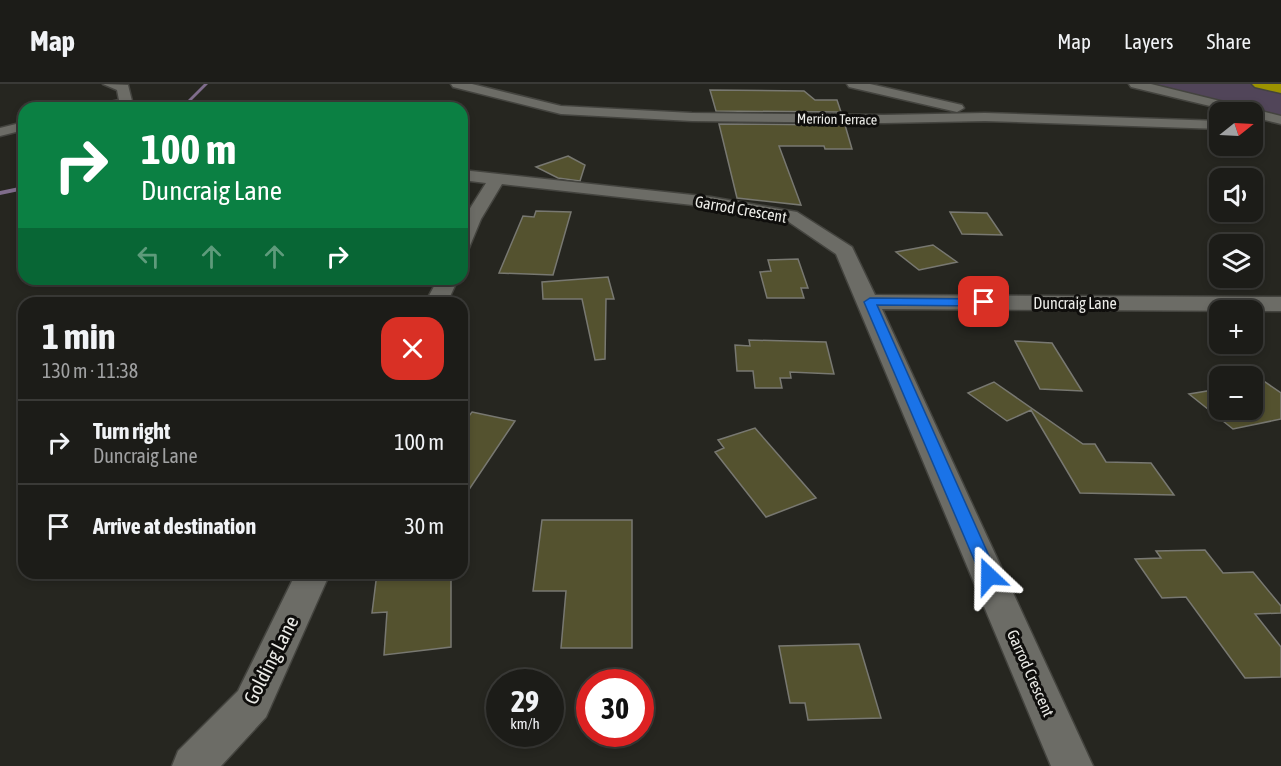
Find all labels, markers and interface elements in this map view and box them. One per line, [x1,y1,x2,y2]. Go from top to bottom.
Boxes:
text: Map [30,25,75,57]
text: Map [1057,29,1091,53]
text: Layers [1124,29,1174,53]
text: Share [1207,29,1251,53]
north arrow [1209,102,1263,156]
map controls [1209,102,1263,420]
street label: Merrion Terrace [797,110,877,128]
text: 100 m [141,125,236,173]
icon: right [42,126,120,204]
button: sound [1209,168,1263,222]
text: Duncraig Lane [141,175,282,206]
street label: Garrod Crescent [694,192,789,226]
button: layers [1209,234,1263,288]
icon: left [132,240,165,273]
icon: ahead [195,240,228,273]
icon: ahead [258,240,291,273]
icon: right [321,240,354,273]
pin [958,276,1009,327]
icon: arrive [967,285,1000,318]
street label: Duncraig Lane [1033,294,1117,313]
button: + [1209,300,1263,354]
text: 1 min [42,315,116,357]
button: close [381,317,444,380]
text: 130 m · 11:38 [42,359,138,382]
button: − [1209,366,1263,420]
text: Turn right [93,418,170,444]
icon: right [42,426,75,459]
text: 100 m [394,429,444,455]
text: Duncraig Lane [93,444,198,467]
icon: arrive [42,510,75,543]
text: Arrive at destination [93,513,256,539]
text: 30 m [404,513,444,539]
position arrow [957,544,1021,608]
street label: Golding Lane [239,612,303,708]
street label: Garrod Crescent [1004,627,1058,720]
speed limit sign: 30 [576,669,654,747]
text: 29 [511,684,539,718]
text: km/h [510,715,540,732]

